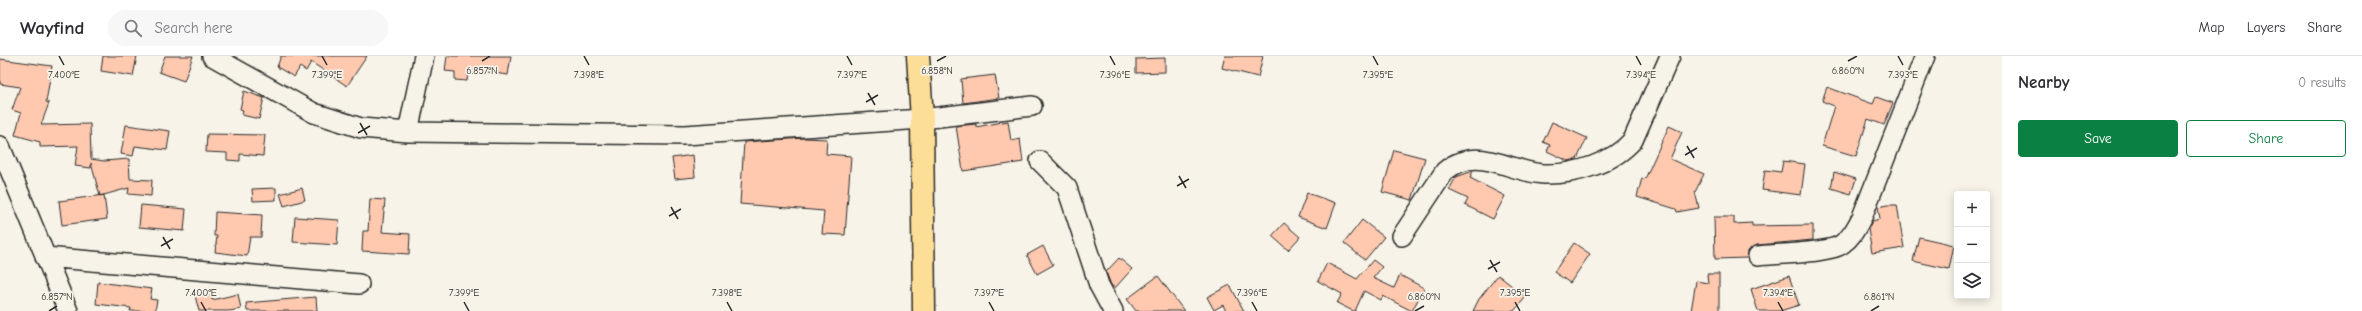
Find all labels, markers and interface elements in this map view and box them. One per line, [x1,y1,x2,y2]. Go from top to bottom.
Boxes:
search box [108,10,388,46]
text: Wayfind [20,17,84,39]
icon: search [122,17,144,39]
text: Search here [154,19,233,37]
text: Map [2198,19,2225,36]
text: Layers [2247,19,2285,36]
text: Share [2307,19,2342,36]
text: 6.857°N [466,65,498,77]
text: 6.858°N [921,65,953,77]
text: 6.860°N [1832,65,1864,77]
text: 7.400°E [48,69,80,81]
text: 7.399°E [312,69,342,81]
text: 7.398°E [574,69,604,81]
text: 7.397°E [837,69,867,81]
text: 7.396°E [1100,69,1130,81]
text: 7.395°E [1363,69,1393,81]
text: 7.394°E [1626,69,1656,81]
text: 7.393°E [1888,69,1918,81]
text: Nearby [2018,73,2069,92]
text: 0 results [2298,75,2346,90]
button: Save [2018,120,2178,157]
button: Share [2186,120,2346,157]
map controls [1954,191,1990,299]
button: + [1954,191,1990,227]
button: − [1954,227,1990,263]
button: layers [1954,263,1990,299]
text: 7.400°E [185,287,217,299]
text: 7.399°E [449,287,479,299]
text: 7.398°E [712,287,742,299]
text: 7.397°E [974,287,1004,299]
text: 7.396°E [1237,287,1267,299]
text: 7.395°E [1500,287,1530,299]
text: 7.394°E [1763,287,1793,299]
text: 6.857°N [41,291,73,303]
text: 6.860°N [1408,291,1440,303]
text: 6.861°N [1864,291,1894,303]

